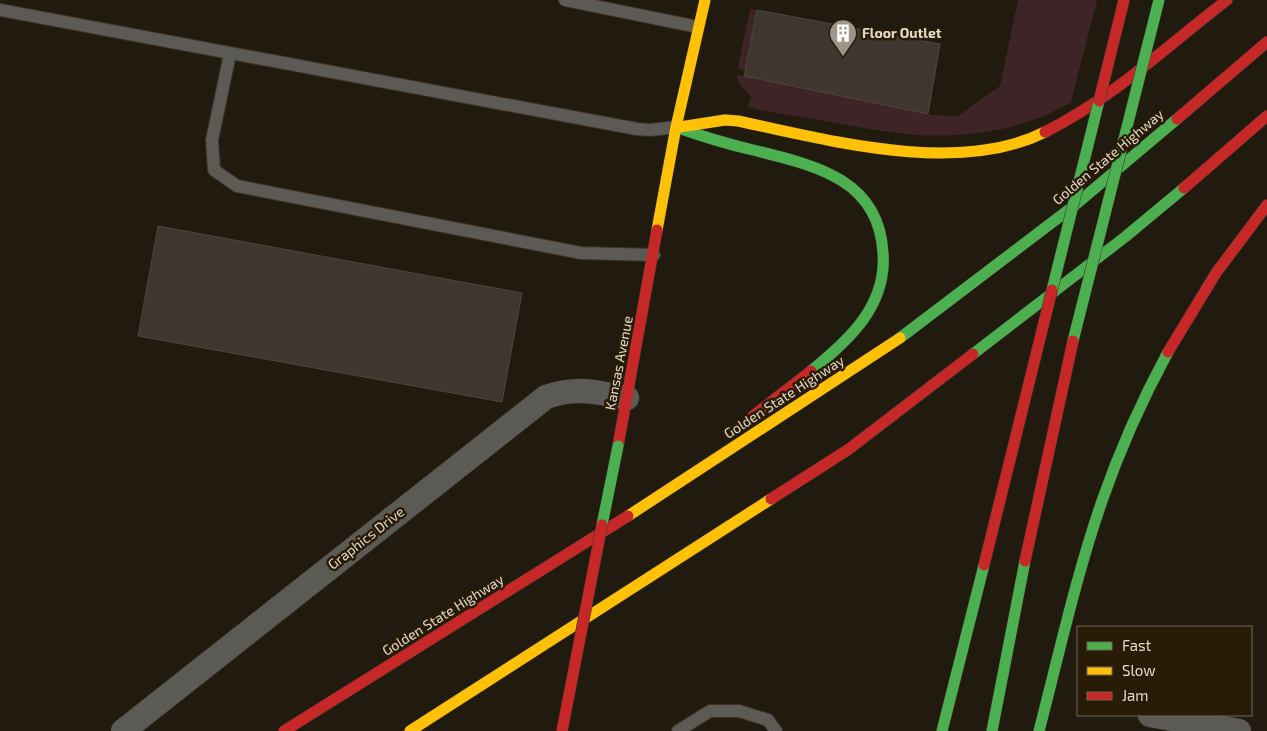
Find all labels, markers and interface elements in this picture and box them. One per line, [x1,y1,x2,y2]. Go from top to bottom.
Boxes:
building icon: Floor Outlet [828,18,858,57]
place label: Floor Outlet [862,24,942,41]
street label: Golden State Highway [1049,105,1167,208]
street label: Kansas Avenue [601,314,636,412]
street label: Golden State Highway [720,351,847,442]
street label: Graphics Drive [324,503,407,573]
street label: Golden State Highway [379,570,507,659]
legend [1077,626,1252,716]
text: Fast [1122,636,1152,654]
text: Slow [1122,661,1156,679]
text: Jam [1122,686,1148,704]

